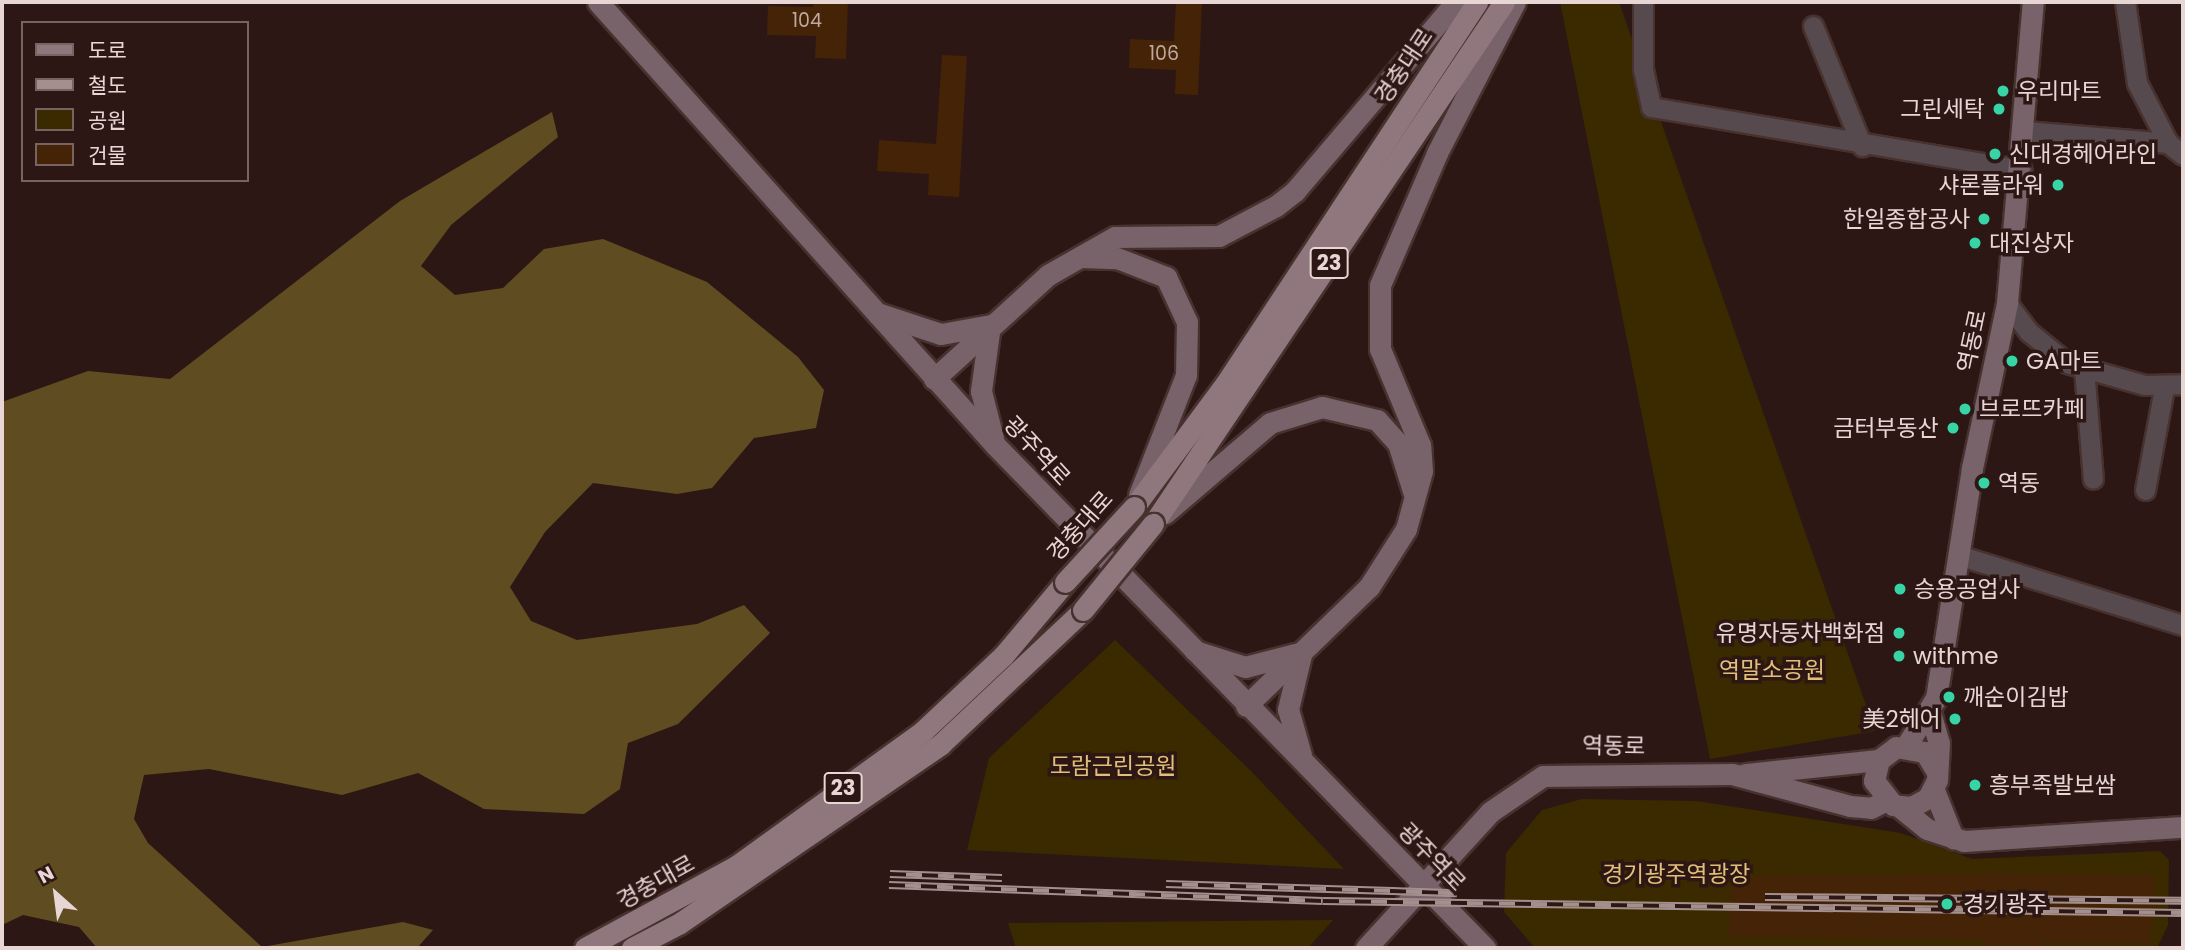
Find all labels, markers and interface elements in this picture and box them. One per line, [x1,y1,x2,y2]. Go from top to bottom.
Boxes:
house number: 104 [792,10,822,32]
legend [21,21,248,182]
street label: 경충대로 [1369,23,1439,109]
text: 도로 [88,36,127,65]
house number: 106 [1149,43,1179,65]
text: 철도 [88,71,127,100]
place label: 우리마트 [2017,77,2102,105]
marker: 우리마트 [1995,83,2011,99]
place label: 그린세탁 [1900,95,1985,123]
marker: 그린세탁 [1991,101,2007,117]
text: 공원 [88,106,127,135]
place label: 신대경헤어라인 [2009,140,2157,168]
text: 건물 [88,141,127,170]
marker: 신대경헤어라인 [1987,146,2003,162]
place label: 샤론플라워 [1938,171,2044,199]
marker: 샤론플라워 [2050,177,2066,193]
place label: 한일종합공사 [1843,205,1970,233]
marker: 한일종합공사 [1976,211,1992,227]
place label: 대진상자 [1989,229,2074,257]
marker: 대진상자 [1967,235,1983,251]
road number: 23 [1308,246,1350,280]
street label: 역동로 [1952,307,1992,375]
place label: GA마트 [2026,347,2102,375]
marker: GA마트 [2004,353,2020,369]
place label: 브로뜨카페 [1979,395,2085,423]
marker: 브로뜨카페 [1957,401,1973,417]
street label: 광주역로 [998,411,1076,491]
place label: 금터부동산 [1833,414,1939,442]
marker: 금터부동산 [1945,420,1961,436]
place label: 역동 [1998,469,2040,497]
marker: 역동 [1976,475,1992,491]
street label: 경충대로 [1041,485,1119,567]
place label: 승용공업사 [1914,575,2020,603]
marker: 승용공업사 [1892,581,1908,597]
place label: 유명자동차백화점 [1716,619,1885,647]
marker: 유명자동차백화점 [1891,625,1907,641]
place label: withme [1913,642,1999,670]
marker: withme [1891,648,1907,664]
park label: 역말소공원 [1719,656,1825,684]
place label: 깨순이김밥 [1963,683,2069,711]
marker: 깨순이김밥 [1941,689,1957,705]
place label: 美2헤어 [1862,705,1941,733]
marker: 美2헤어 [1947,711,1963,727]
street label: 역동로 [1582,732,1646,760]
park label: 도람근린공원 [1050,752,1176,780]
road number: 23 [822,770,864,806]
place label: 흥부족발보쌈 [1989,771,2116,799]
marker: 흥부족발보쌈 [1967,777,1983,793]
street label: 광주역로 [1393,817,1471,897]
street label: 경충대로 [612,849,700,915]
north arrow [21,859,91,929]
text: N [33,860,59,890]
park label: 경기광주역광장 [1602,860,1750,888]
place label: 경기광주 [1963,890,2048,918]
marker: 경기광주 [1937,894,1957,914]

